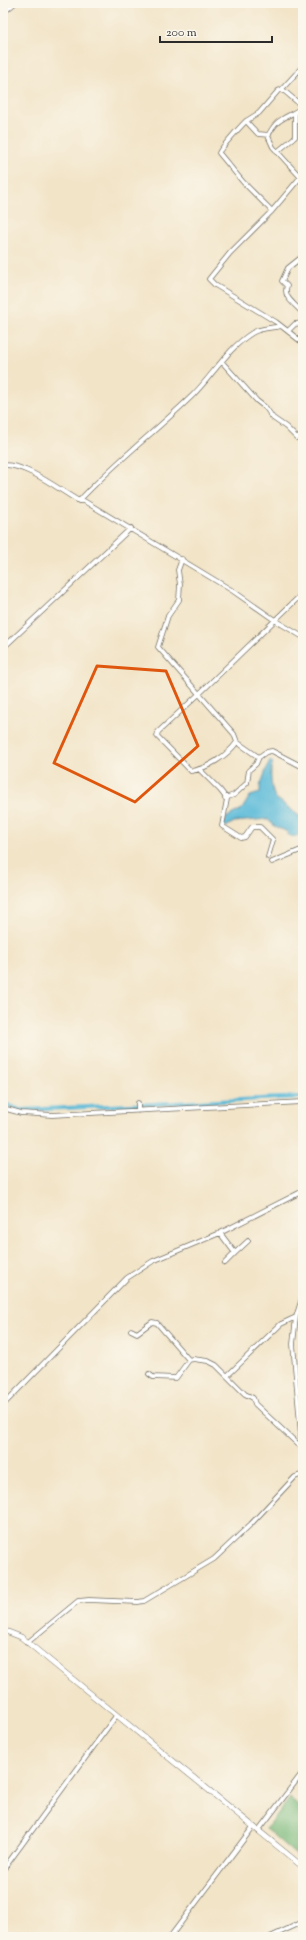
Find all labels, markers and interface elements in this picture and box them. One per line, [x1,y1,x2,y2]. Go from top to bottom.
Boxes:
scale bar [160,18,272,44]
text: 200 m [166,24,197,42]

